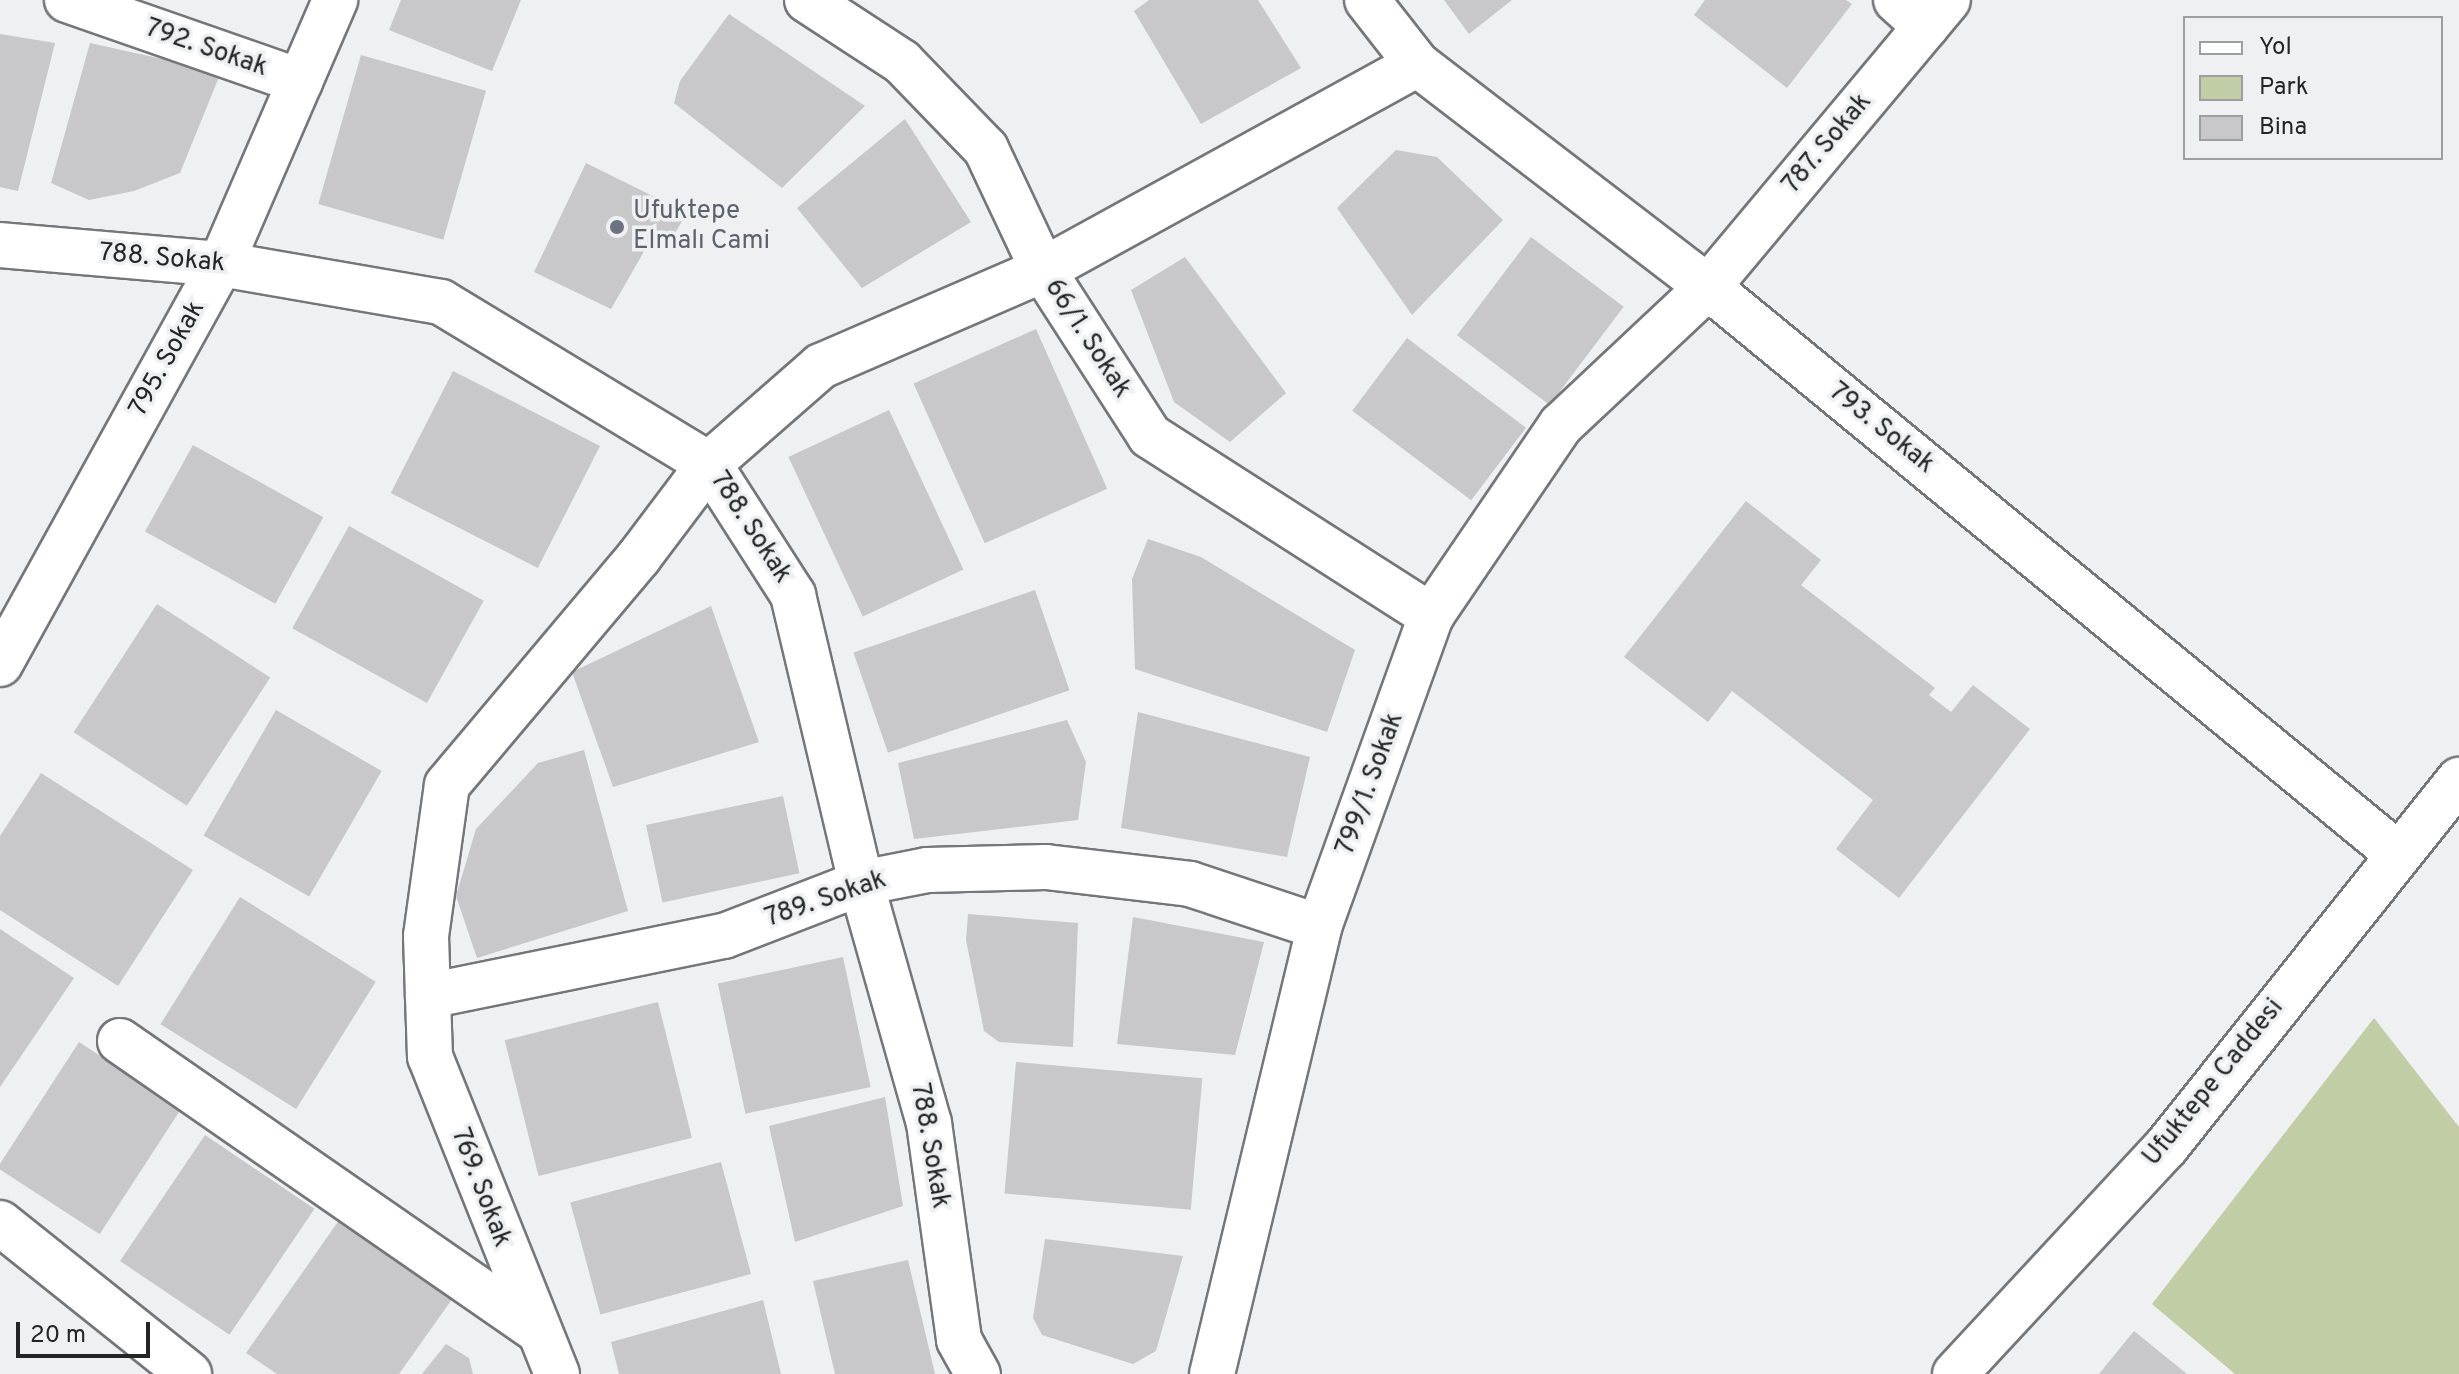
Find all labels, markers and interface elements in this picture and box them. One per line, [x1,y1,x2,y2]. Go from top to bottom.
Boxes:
street label: 792. Sokak [141,14,271,84]
legend [2183,16,2443,160]
text: Yol [2259,33,2292,63]
text: Park [2259,73,2309,103]
street label: 787. Sokak [1777,87,1879,201]
text: Bina [2259,113,2307,143]
place label: Ufuktepe Elmalı Cami [633,196,770,258]
marker: Ufuktepe Elmalı Cami [608,218,626,236]
street label: 788. Sokak [98,238,226,280]
street label: 66/1. Sokak [1037,274,1137,404]
street label: 795. Sokak [123,296,213,422]
street label: 793. Sokak [1822,377,1940,481]
street label: 788. Sokak [702,466,798,590]
street label: 799/1. Sokak [1331,709,1411,859]
street label: 789. Sokak [761,865,891,935]
street label: Ufuktepe Caddesi [2137,993,2291,1173]
street label: 788. Sokak [903,1081,955,1211]
street label: 769. Sokak [443,1124,517,1252]
scale bar [20,1306,154,1356]
text: 20 m [30,1321,86,1351]

